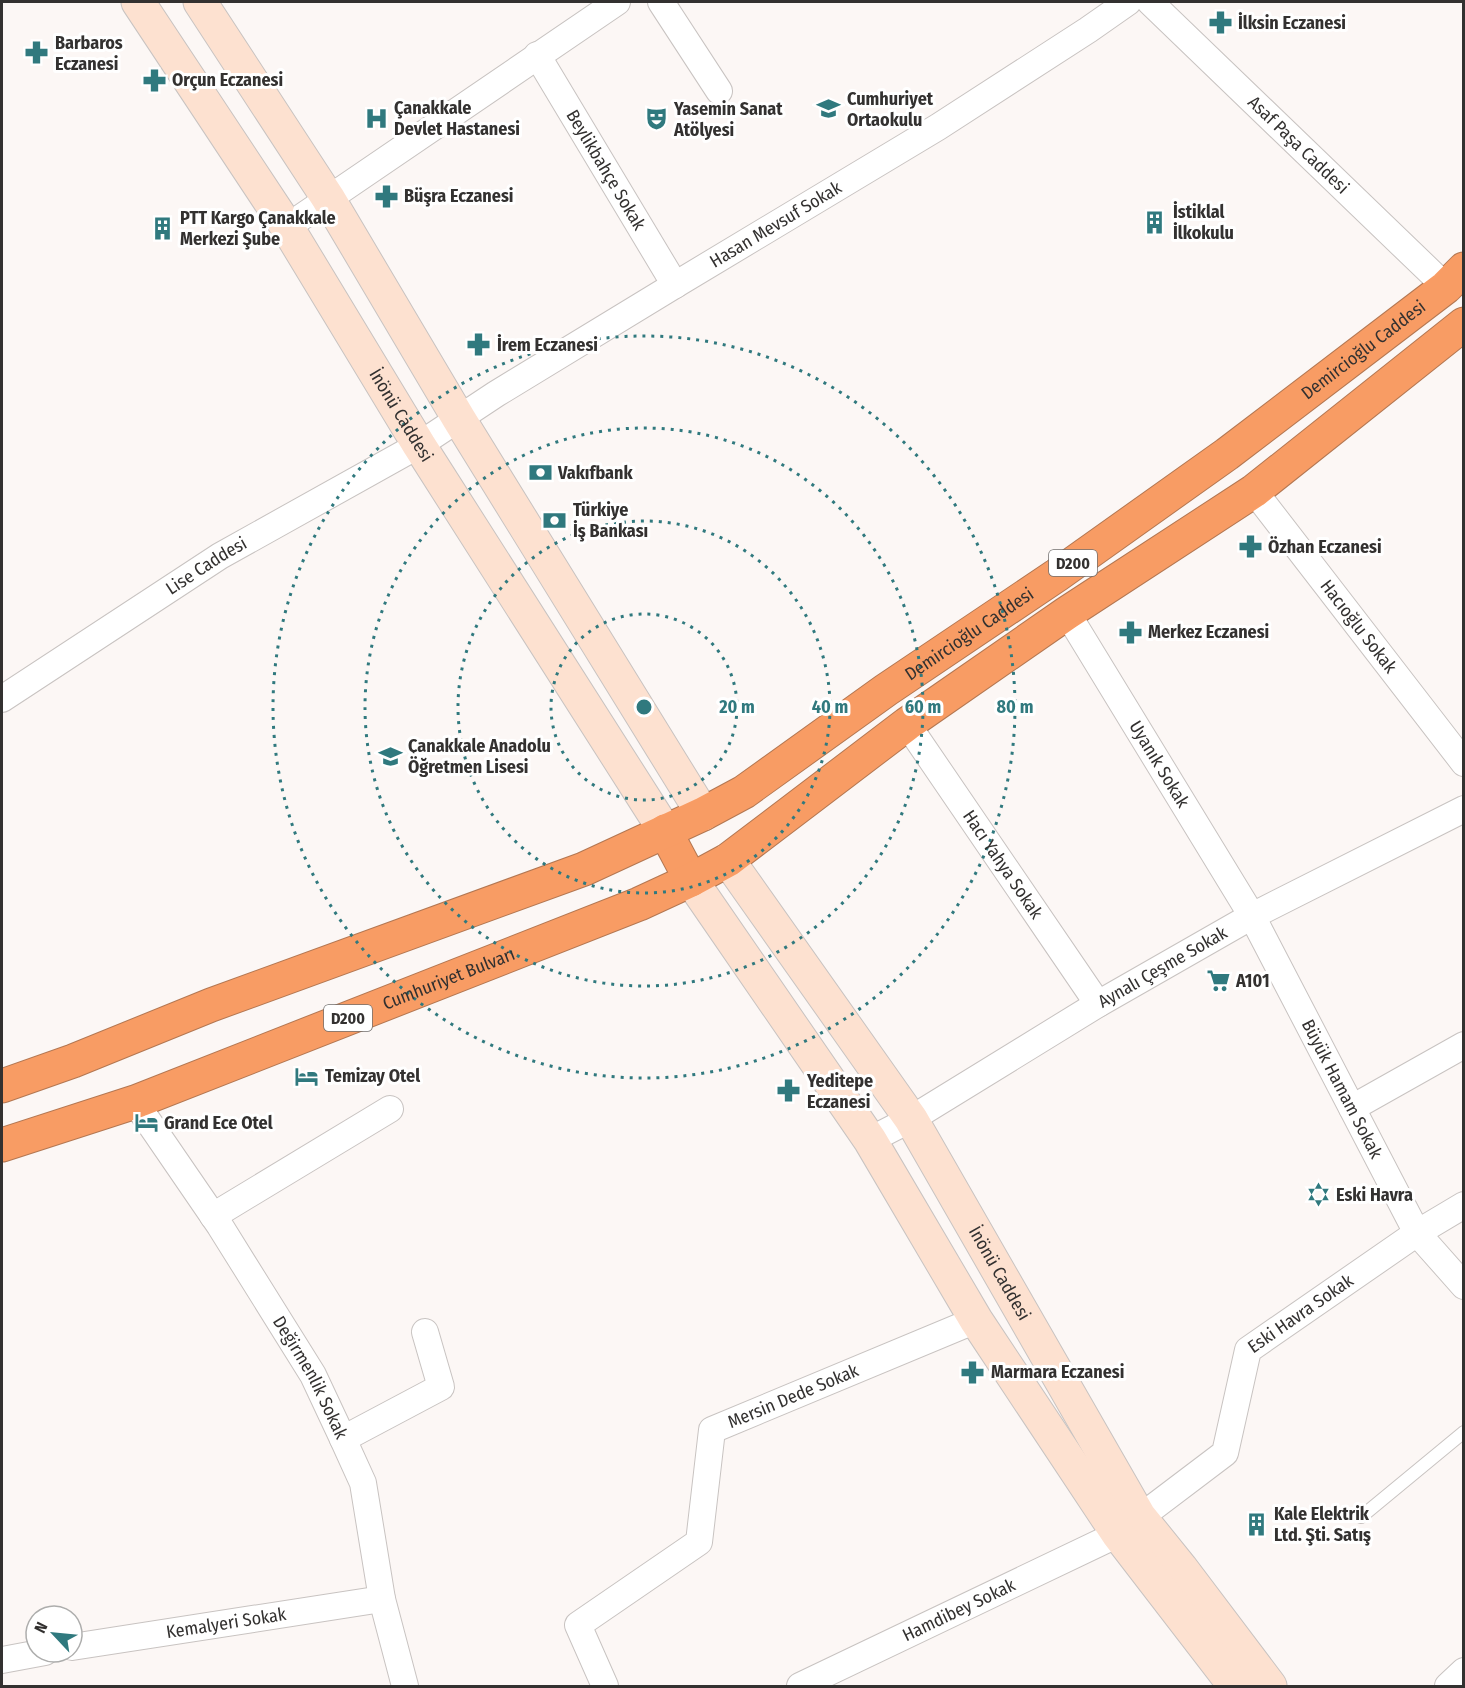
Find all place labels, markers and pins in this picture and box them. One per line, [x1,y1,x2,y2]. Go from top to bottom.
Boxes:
pharmacy icon: İlksin Eczanesi [1207,10,1233,36]
place label: İlksin Eczanesi [1238,12,1346,34]
place label: Barbaros Eczanesi [55,32,123,75]
pharmacy icon: Barbaros Eczanesi [24,40,50,66]
pharmacy icon: Orçun Eczanesi [141,67,167,93]
place label: Orçun Eczanesi [172,69,283,91]
place label: Cumhuriyet Ortaokulu [847,88,934,131]
school or university icon: Cumhuriyet Ortaokulu [816,96,842,122]
place label: Çanakkale Devlet Hastanesi [394,97,520,140]
place label: Yasemin Sanat Atölyesi [673,98,783,141]
hospital icon: Çanakkale Devlet Hastanesi [363,105,389,131]
theatre icon: Yasemin Sanat Atölyesi [643,106,669,132]
pharmacy icon: Büşra Eczanesi [373,183,399,209]
place label: Büşra Eczanesi [404,185,513,207]
place label: İstiklal İlkokulu [1173,201,1234,244]
place label: PTT Kargo Çanakkale Merkezi Şube [180,207,336,250]
building icon: İstiklal İlkokulu [1142,209,1168,235]
building icon: PTT Kargo Çanakkale Merkezi Şube [149,215,175,241]
pharmacy icon: İrem Eczanesi [466,332,492,358]
place label: İrem Eczanesi [497,334,598,356]
bank icon: Vakıfbank [527,460,553,486]
place label: Vakıfbank [557,462,633,484]
place label: Türkiye İş Bankası [573,499,648,542]
bank icon: Türkiye İş Bankası [542,507,568,533]
pharmacy icon: Özhan Eczanesi [1237,534,1263,560]
place label: Özhan Eczanesi [1268,536,1382,558]
pharmacy icon: Merkez Eczanesi [1117,619,1143,645]
place label: Merkez Eczanesi [1148,621,1269,643]
centre of rings [634,697,654,717]
place label: Çanakkale Anadolu Öğretmen Lisesi [408,735,551,778]
school or university icon: Çanakkale Anadolu Öğretmen Lisesi [377,743,403,769]
supermarket icon: A101 [1205,968,1231,994]
place label: A101 [1235,970,1270,992]
hotel icon: Temizay Otel [294,1063,320,1089]
place label: Temizay Otel [325,1065,420,1087]
place label: Yeditepe Eczanesi [806,1070,873,1113]
pharmacy icon: Yeditepe Eczanesi [776,1078,802,1104]
hotel icon: Grand Ece Otel [133,1110,159,1136]
place label: Grand Ece Otel [164,1112,273,1134]
synagogue icon: Eski Havra [1305,1182,1331,1208]
place label: Eski Havra [1336,1184,1413,1206]
pharmacy icon: Marmara Eczanesi [960,1359,986,1385]
place label: Marmara Eczanesi [991,1361,1124,1383]
place label: Kale Elektrik Ltd. Şti. Satış [1274,1503,1371,1546]
building icon: Kale Elektrik Ltd. Şti. Satış [1243,1511,1269,1537]

